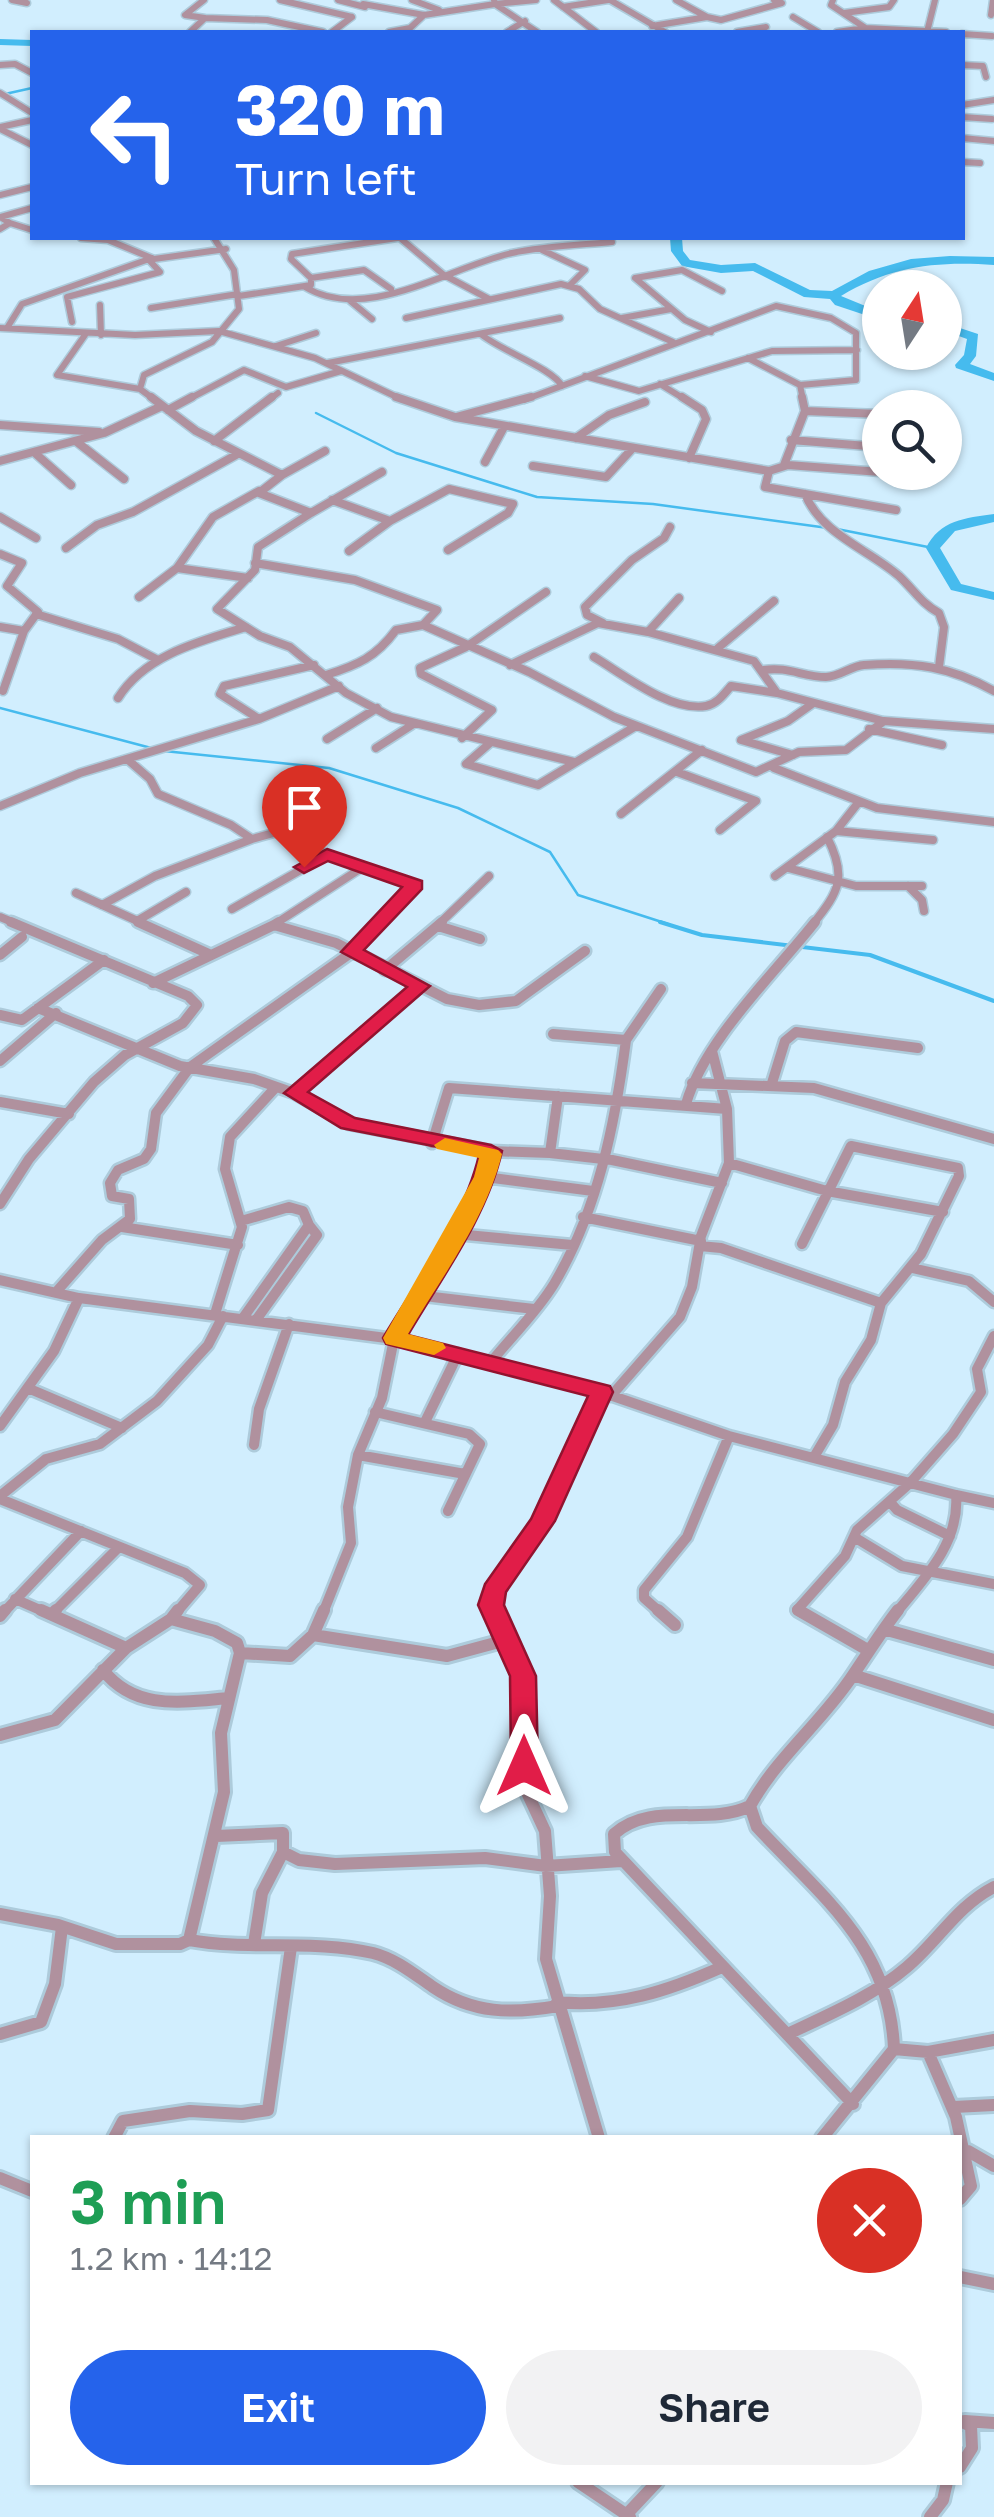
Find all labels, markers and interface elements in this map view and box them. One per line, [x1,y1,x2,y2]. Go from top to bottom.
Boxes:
text: 320 m [235,66,445,150]
icon: left [70,70,200,200]
text: Turn left [235,151,417,205]
north arrow [862,270,962,370]
map controls [862,270,962,490]
button: search [862,390,962,490]
pin [262,765,347,868]
icon: arrive [277,780,332,835]
position arrow [472,1714,576,1818]
text: 3 min [70,2165,226,2237]
button: close [817,2168,922,2273]
text: 1.2 km · 14:12 [70,2239,272,2277]
button: Exit [70,2350,486,2465]
button: Share [506,2350,922,2465]

